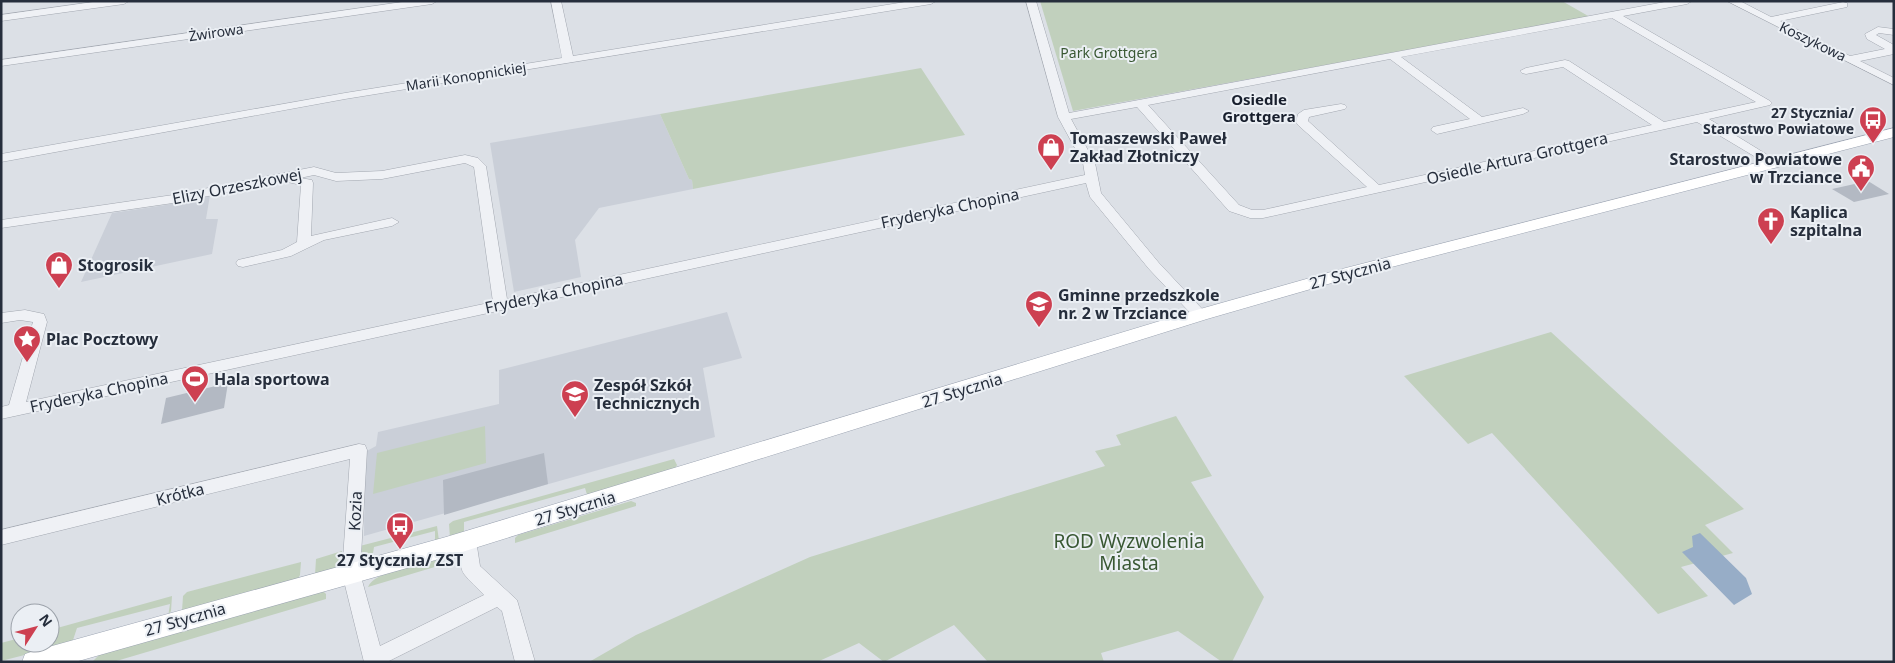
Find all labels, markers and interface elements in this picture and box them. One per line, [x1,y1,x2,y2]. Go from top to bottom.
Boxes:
street label: Koszykowa [1776,17,1850,65]
street label: Żwirowa [187,19,245,45]
park label: Park Grottgera [1060,43,1158,62]
street label: Marii Konopnickiej [404,57,528,95]
district label: Osiedle Grottgera [1222,89,1296,126]
place label: 27 Stycznia/ Starostwo Powiatowe [1703,103,1854,138]
bus stop icon: 27 Stycznia/ Starostwo Powiatowe [1858,105,1888,144]
street label: Osiedle Artura Grottgera [1424,126,1610,190]
place label: Tomaszewski Paweł Zakład Złotniczy [1070,127,1228,167]
shop icon: Tomaszewski Paweł Zakład Złotniczy [1036,132,1066,171]
place label: Starostwo Powiatowe w Trzciance [1669,148,1842,188]
public building icon: Starostwo Powiatowe w Trzciance [1846,153,1876,192]
street label: Elizy Orzeszkowej [170,163,304,209]
street label: Fryderyka Chopina [879,183,1021,233]
place label: Kaplica szpitalna [1790,201,1862,241]
church icon: Kaplica szpitalna [1756,206,1786,245]
shop icon: Stogrosik [44,250,74,289]
street label: 27 Stycznia [1307,252,1393,294]
place label: Stogrosik [78,254,154,276]
street label: Fryderyka Chopina [483,268,625,318]
place label: Gminne przedszkole nr. 2 w Trzciance [1058,284,1219,324]
school or university icon: Gminne przedszkole nr. 2 w Trzciance [1024,289,1054,328]
place icon: Plac Pocztowy [12,324,42,363]
place label: Plac Pocztowy [46,328,159,350]
sports icon: Hala sportowa [180,364,210,403]
street label: Fryderyka Chopina [28,367,170,417]
street label: 27 Stycznia [919,367,1005,413]
place label: Hala sportowa [214,368,330,390]
place label: Zespół Szkół Technicznych [594,374,700,414]
school or university icon: Zespół Szkół Technicznych [560,379,590,418]
street label: Krótka [153,477,207,511]
street label: 27 Stycznia [532,485,618,531]
street label: Kozia [343,490,367,532]
bus stop icon: 27 Stycznia/ ZST [385,511,415,550]
park label: ROD Wyzwolenia Miasta [1053,528,1205,576]
place label: 27 Stycznia/ ZST [337,549,463,571]
street label: 27 Stycznia [142,597,228,641]
north arrow [10,603,60,653]
text: N [35,610,57,630]

